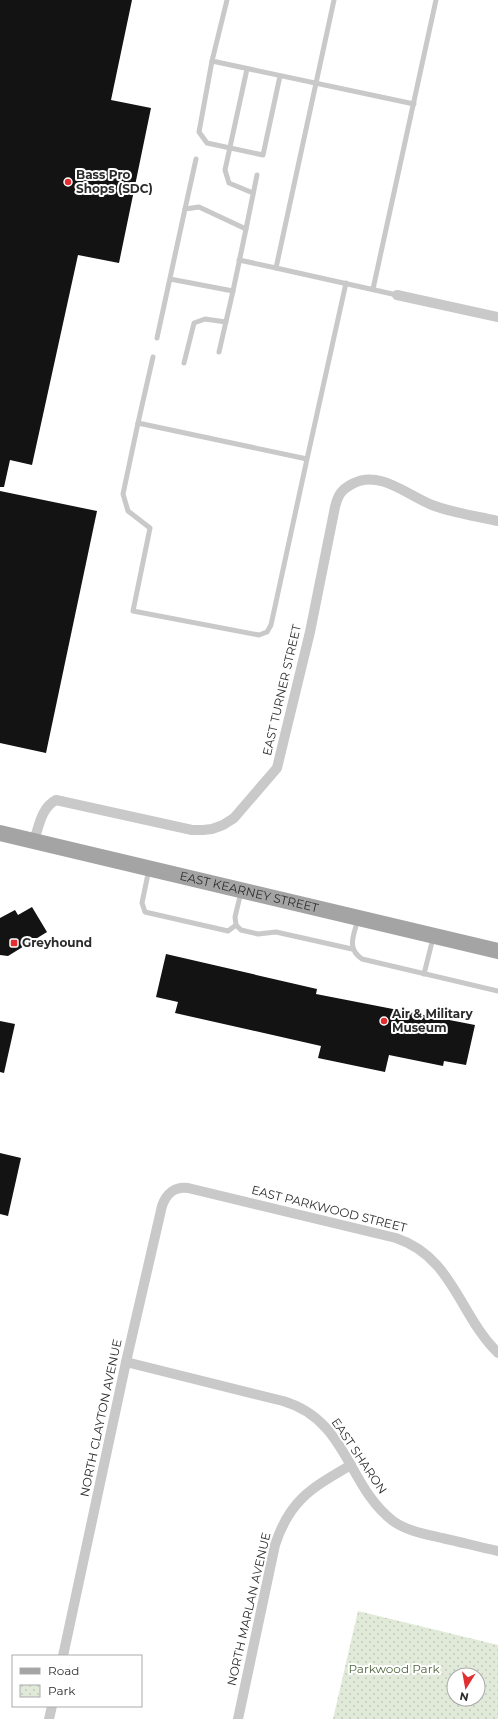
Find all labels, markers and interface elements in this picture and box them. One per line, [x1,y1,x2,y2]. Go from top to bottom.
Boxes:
place label: Bass Pro Shops (SDC) [76,167,153,196]
marker: Bass Pro Shops (SDC) [63,177,73,187]
street label: EAST TURNER STREET [259,623,304,757]
street label: EAST KEARNEY STREET [178,868,320,915]
place label: Greyhound [22,935,92,950]
marker: Greyhound [9,938,19,948]
place label: Air & Military Museum [391,1006,473,1035]
marker: Air & Military Museum [379,1016,389,1026]
street label: EAST PARKWOOD STREET [250,1182,408,1235]
street label: NORTH CLAYTON AVENUE [76,1338,125,1498]
street label: EAST SHARON [329,1415,390,1496]
street label: NORTH MARLAN AVENUE [224,1531,273,1687]
legend [12,1655,142,1707]
park label: Parkwood Park [348,1661,440,1676]
text: Road [48,1663,79,1678]
north arrow [446,1667,486,1707]
text: Park [48,1683,76,1698]
text: N [458,1689,470,1705]

